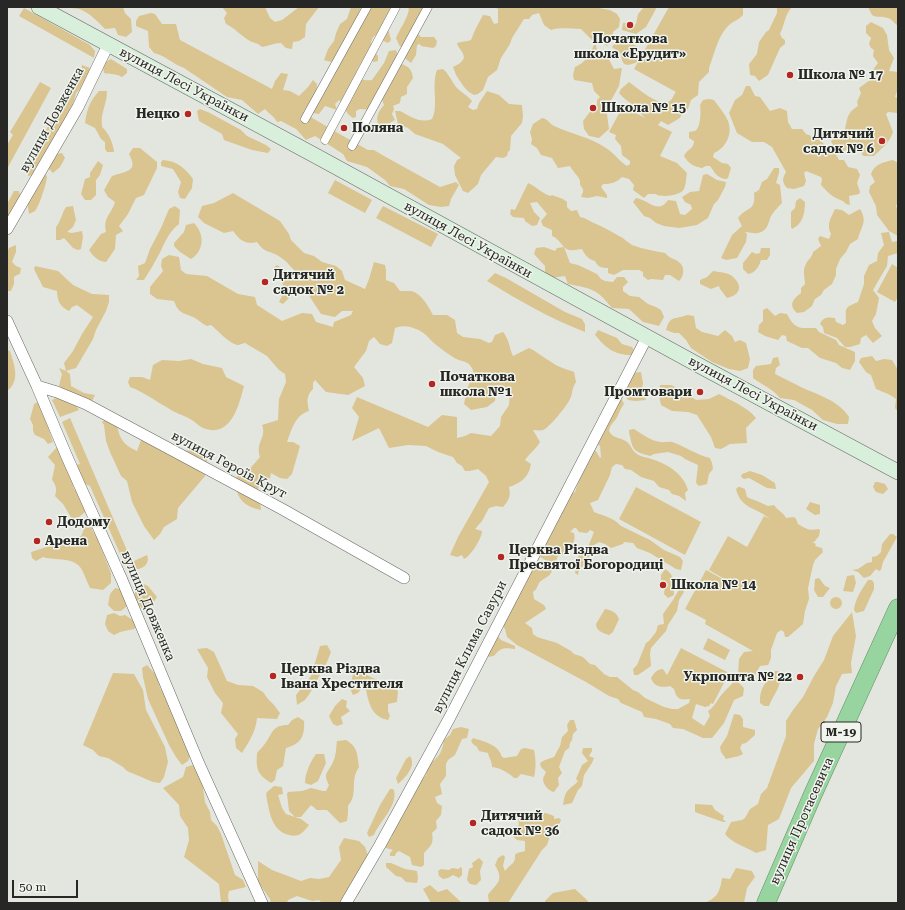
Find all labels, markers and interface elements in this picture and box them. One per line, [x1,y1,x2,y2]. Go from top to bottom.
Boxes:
marker: Початкова школа «Ерудит» [625,20,635,30]
place label: Початкова школа «Ерудит» [574,31,686,62]
street label: вулиця Лесі Українки [117,44,251,126]
street label: вулиця Довженка [17,65,87,175]
place label: Школа № 17 [798,67,883,83]
marker: Школа № 17 [785,70,795,80]
place label: Школа № 15 [601,100,686,116]
marker: Школа № 15 [588,103,598,113]
place label: Нецко [136,106,180,122]
marker: Нецко [183,109,193,119]
place label: Поляна [352,120,403,136]
marker: Поляна [339,123,349,133]
place label: Дитячий садок № 6 [803,126,874,157]
marker: Дитячий садок № 6 [877,136,887,146]
street label: вулиця Лесі Українки [401,198,535,282]
place label: Дитячий садок № 2 [273,267,344,298]
marker: Дитячий садок № 2 [260,277,270,287]
street label: вулиця Лесі Українки [686,353,820,435]
place label: Початкова школа №1 [440,369,515,400]
marker: Початкова школа №1 [427,379,437,389]
place label: Промтовари [604,384,692,400]
marker: Промтовари [695,387,705,397]
street label: вулиця Героїв Крут [169,428,289,502]
place label: Додому [57,514,110,530]
marker: Додому [44,517,54,527]
place label: Арена [45,533,87,549]
marker: Арена [32,536,42,546]
place label: Церква Різдва Пресвятої Богородиці [509,542,663,573]
street label: вулиця Довженка [118,549,178,663]
marker: Церква Різдва Пресвятої Богородиці [496,552,506,562]
place label: Школа № 14 [671,577,756,593]
street label: вулиця Клима Савури [430,578,510,716]
marker: Школа № 14 [658,580,668,590]
place label: Церква Різдва Івана Хрестителя [281,661,403,692]
place label: Укрпошта № 22 [683,669,792,685]
marker: Церква Різдва Івана Хрестителя [268,671,278,681]
marker: Укрпошта № 22 [795,672,805,682]
road number: М-19 [821,722,861,742]
street label: вулиця Протасевича [767,755,837,887]
place label: Дитячий садок № 36 [481,808,559,839]
marker: Дитячий садок № 36 [468,818,478,828]
scale bar [14,872,80,898]
text: 50 m [19,880,46,894]

